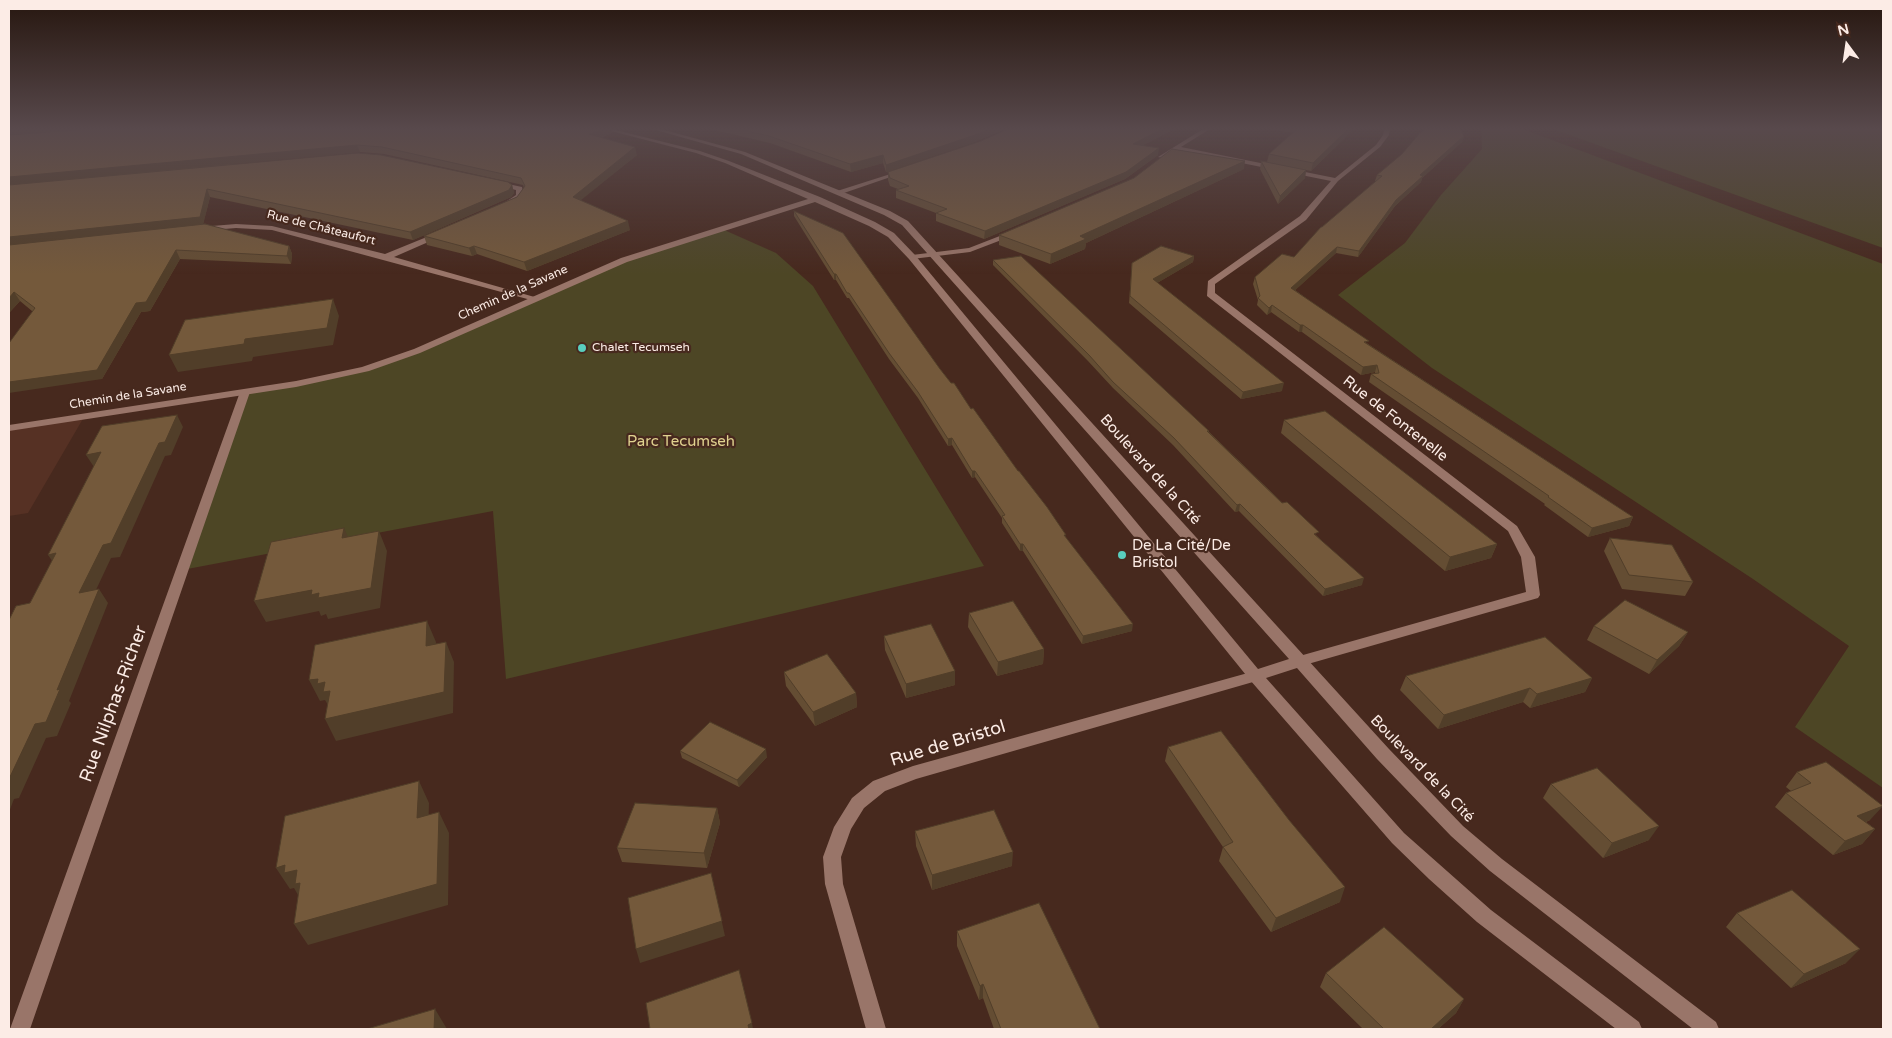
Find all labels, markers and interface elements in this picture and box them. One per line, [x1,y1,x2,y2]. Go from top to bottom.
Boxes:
north arrow [1822,20,1872,70]
text: N [1836,20,1851,40]
street label: Rue de Châteaufort [265,208,377,248]
street label: Chemin de la Savane [456,262,570,324]
place label: Chalet Tecumseh [592,341,690,355]
marker: Chalet Tecumseh [576,342,588,354]
street label: Rue de Fontenelle [1339,372,1451,466]
street label: Chemin de la Savane [68,380,188,412]
street label: Boulevard de la Cité [1096,411,1204,529]
park label: Parc Tecumseh [627,433,735,451]
place label: De La Cité/De Bristol [1132,537,1231,572]
marker: De La Cité/De Bristol [1116,549,1128,561]
street label: Rue Nilphas-Richer [76,623,152,785]
street label: Boulevard de la Cité [1366,712,1478,826]
street label: Rue de Bristol [888,716,1008,772]

